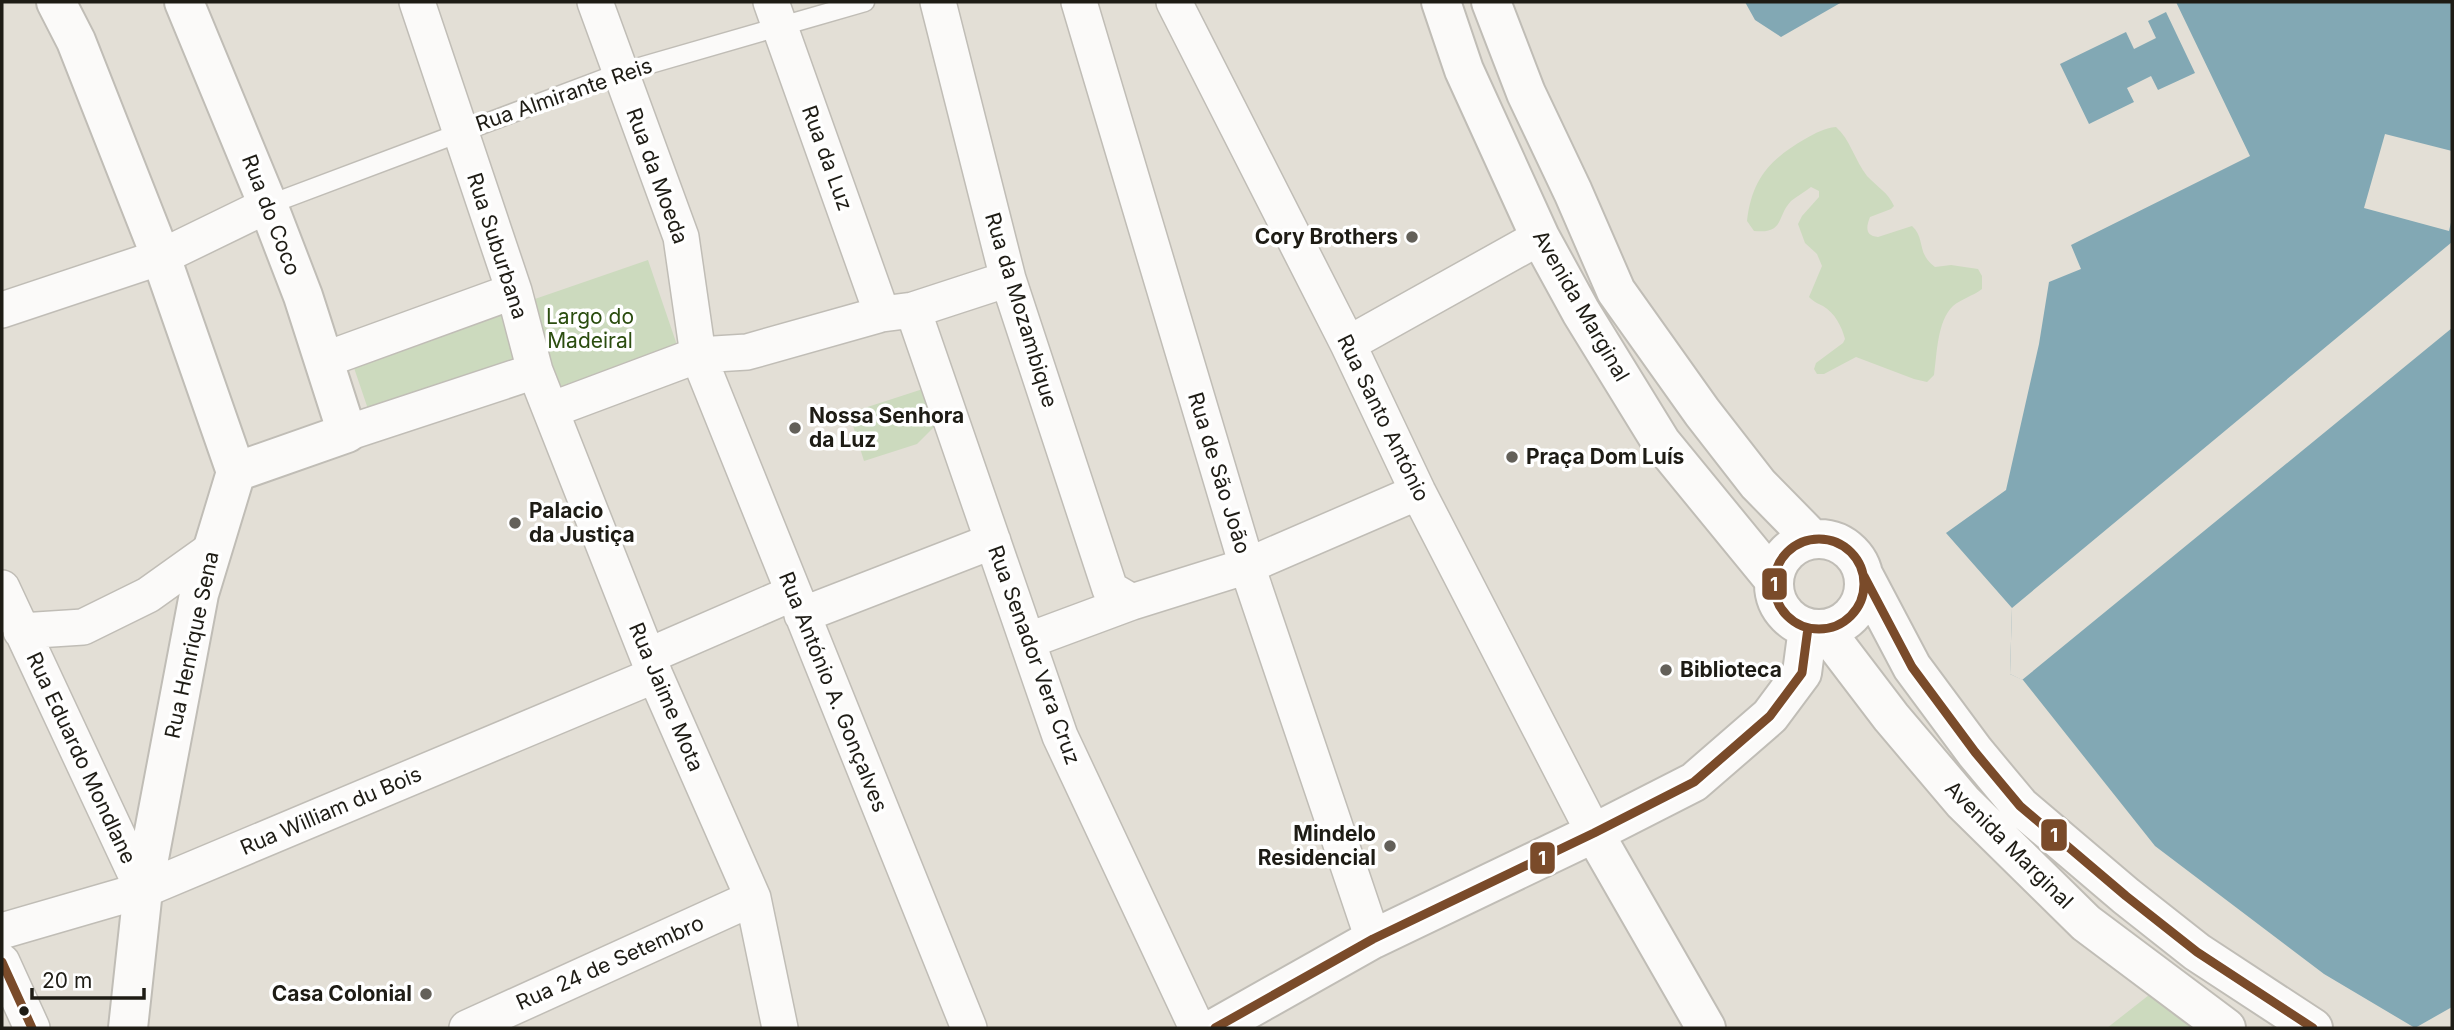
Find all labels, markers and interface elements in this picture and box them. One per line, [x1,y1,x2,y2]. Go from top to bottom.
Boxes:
street label: Rua Almirante Reis [472,53,655,136]
street label: Rua da Luz [797,102,858,214]
street label: Rua da Moeda [621,105,694,247]
street label: Rua do Coco [237,151,306,279]
street label: Rua Suburbana [462,170,533,322]
street label: Rua da Mozambique [980,209,1063,410]
place label: Cory Brothers [1255,224,1398,249]
street label: Avenida Marginal [1528,226,1635,386]
marker: Cory Brothers [1404,229,1420,245]
park label: Largo do Madeiral [546,304,634,353]
street label: Rua Santo António [1332,330,1435,505]
street label: Rua de São João [1183,389,1256,557]
place label: Nossa Senhora da Luz [809,403,964,452]
marker: Nossa Senhora da Luz [787,420,803,436]
place label: Praça Dom Luís [1526,444,1684,469]
marker: Praça Dom Luís [1504,449,1520,465]
place label: Palacio da Justiça [529,498,635,547]
marker: Palacio da Justiça [507,515,523,531]
street label: Rua Senador Vera Cruz [983,542,1086,768]
street label: Rua Henrique Sena [159,549,224,741]
line badge: 1 [1761,567,1788,601]
street label: Rua António A. Gonçalves [774,568,893,816]
text: 1 [1770,573,1778,596]
street label: Rua Jaime Mota [624,619,709,775]
street label: Rua Eduardo Mondlane [21,648,142,868]
place label: Biblioteca [1680,657,1782,682]
marker: Biblioteca [1658,662,1674,678]
street label: Rua William du Bois [236,761,425,860]
street label: Avenida Marginal [1940,776,2078,914]
line badge: 1 [2040,818,2068,852]
place label: Mindelo Residencial [1258,821,1376,870]
text: 1 [2050,824,2058,847]
marker: Mindelo Residencial [1382,838,1398,854]
line badge: 1 [1529,841,1556,875]
text: 1 [1538,847,1546,870]
street label: Rua 24 de Setembro [512,910,707,1015]
scale bar [32,956,144,1000]
text: 20 m [42,968,92,993]
place label: Casa Colonial [272,981,412,1006]
marker: Casa Colonial [418,986,434,1002]
unlabelled marker [17,1004,31,1018]

